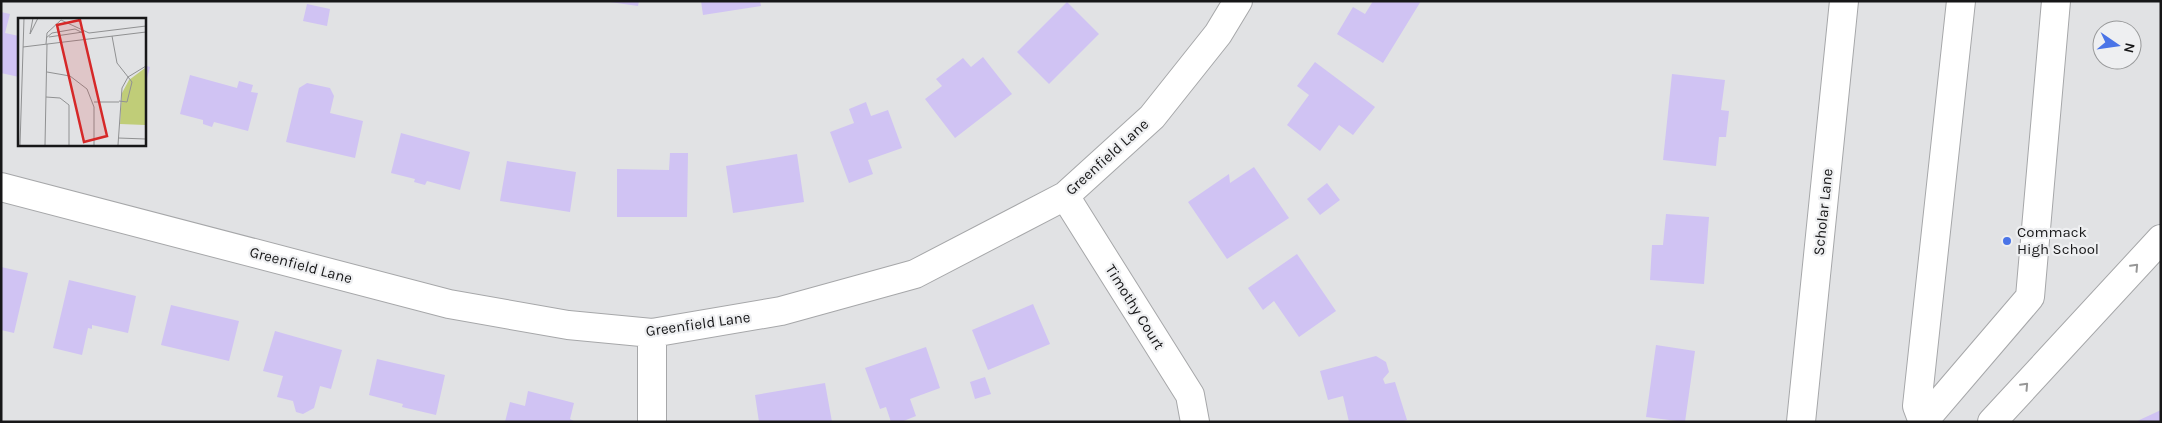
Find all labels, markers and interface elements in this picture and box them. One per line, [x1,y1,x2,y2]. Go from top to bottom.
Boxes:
inset map [18,18,145,145]
north arrow [2092,20,2142,70]
text: N [2120,41,2139,55]
street label: Greenfield Lane [1062,115,1152,199]
street label: Scholar Lane [1809,168,1837,256]
place label: Commack High School [2017,223,2099,258]
marker: Commack High School [2001,235,2013,247]
street label: Greenfield Lane [248,243,354,287]
street label: Timothy Court [1102,261,1169,353]
one-way arrow [2129,263,2138,272]
street label: Greenfield Lane [644,308,752,340]
one-way arrow [2019,383,2028,392]

